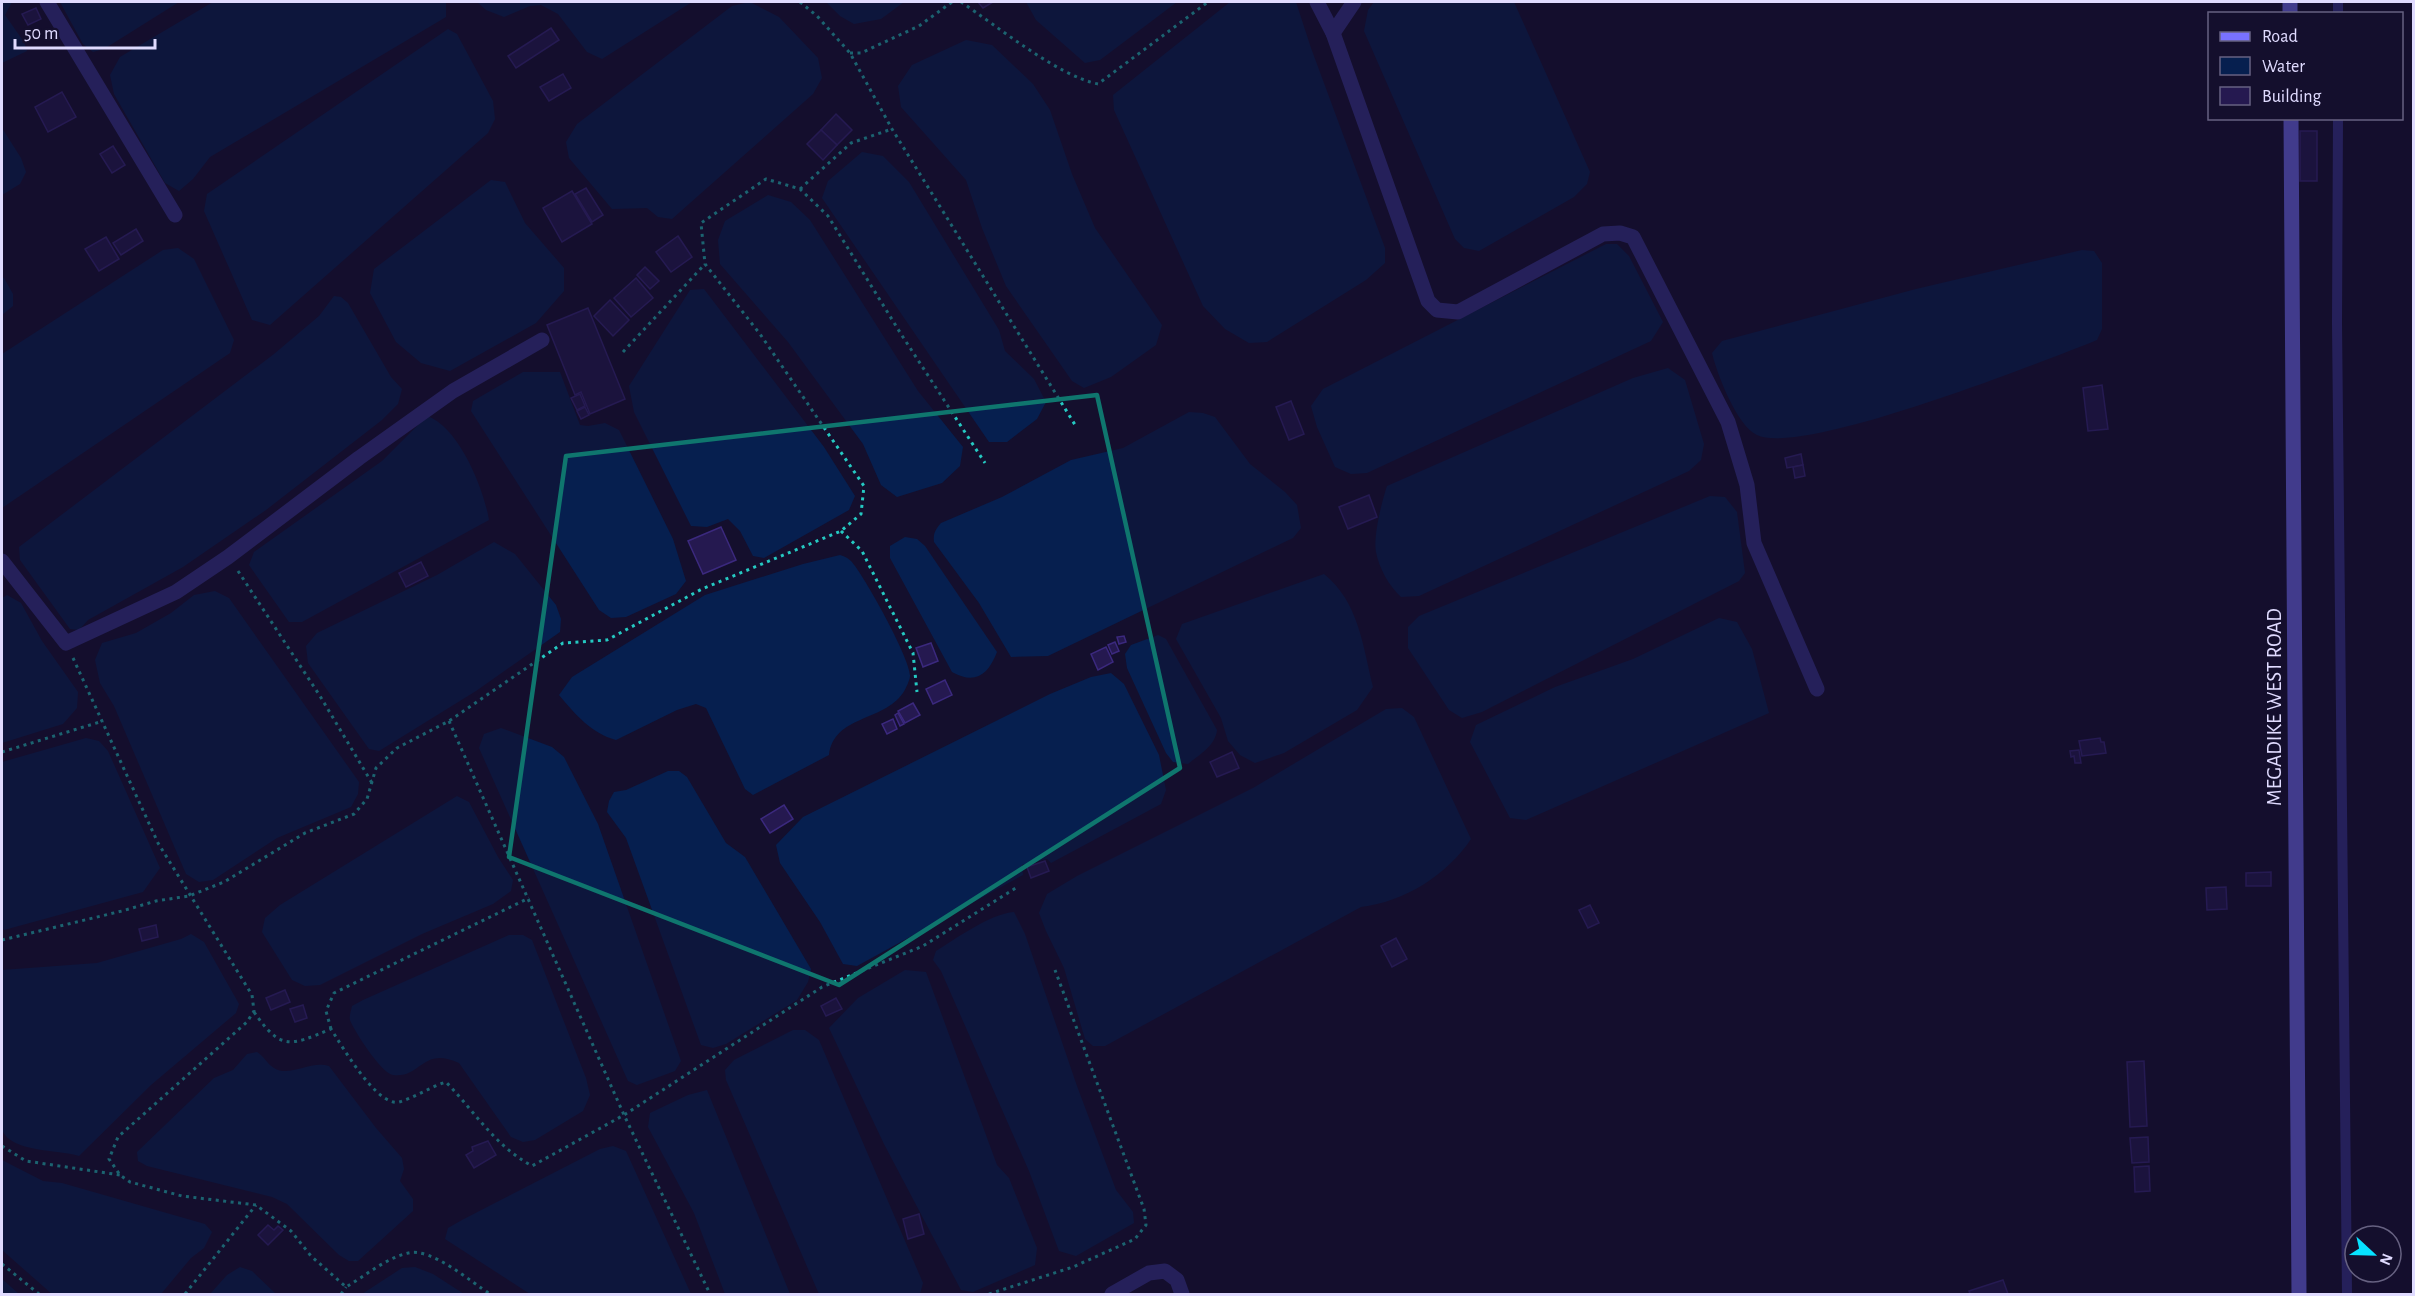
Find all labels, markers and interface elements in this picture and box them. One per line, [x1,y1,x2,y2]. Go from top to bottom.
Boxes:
scale bar [15,12,154,50]
legend [2208,12,2403,120]
text: 50 m [24,25,58,43]
text: Road [2262,28,2298,46]
text: Water [2262,58,2305,76]
text: Building [2262,88,2322,106]
street label: MEGADIKE WEST ROAD [2264,608,2285,806]
north arrow [2343,1224,2403,1284]
text: N [2376,1251,2395,1267]

